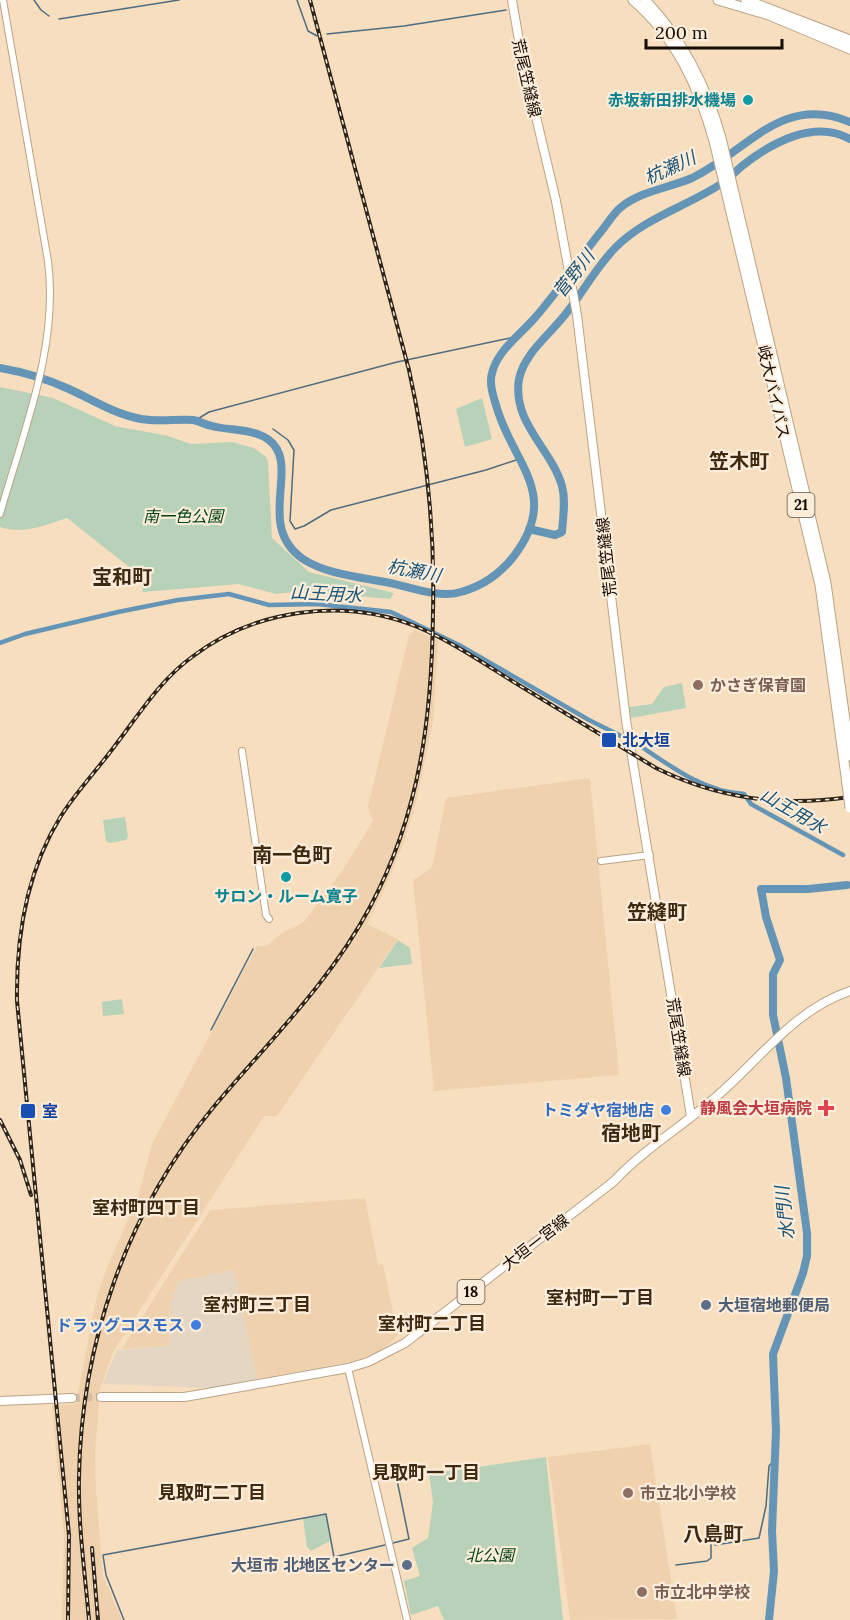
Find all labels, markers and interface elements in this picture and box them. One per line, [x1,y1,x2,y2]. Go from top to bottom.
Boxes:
scale bar [646,12,782,50]
text: 200 m [655,21,708,44]
street label: 荒尾笠縫線 [508,37,546,119]
place label: 赤坂新田排水機場 [608,90,736,110]
marker: 赤坂新田排水機場 [741,93,755,107]
water label: 杭瀬川 [640,145,701,189]
water label: 菅野川 [548,244,601,302]
street label: 岐大バイパス [753,343,795,441]
district label: 笠木町 [709,448,769,473]
road number: 21 [788,493,814,517]
park label: 南一色公園 [143,506,225,526]
street label: 荒尾笠縫線 [592,516,620,598]
water label: 杭瀬川 [385,554,445,587]
district label: 宝和町 [92,564,152,589]
water label: 山王用水 [289,580,365,607]
place label: かさぎ保育園 [710,675,806,695]
marker: かさぎ保育園 [691,678,705,692]
place label: 北大垣 [622,730,670,750]
marker: 北大垣 [600,731,618,749]
water label: 山王用水 [756,783,832,840]
district label: 南一色町 [252,842,332,867]
marker: サロン・ルーム寛子 [279,870,293,884]
place label: サロン・ルーム寛子 [214,886,358,906]
district label: 笠縫町 [627,899,687,924]
street label: 荒尾笠縫線 [663,996,695,1078]
place label: 静風会大垣病院 [700,1098,812,1118]
marker: 静風会大垣病院 [817,1099,835,1117]
place label: トミダヤ宿地店 [542,1100,654,1120]
place label: 室 [42,1101,58,1121]
marker: 室 [19,1102,37,1120]
marker: トミダヤ宿地店 [659,1103,673,1117]
district label: 宿地町 [601,1120,661,1145]
water label: 水門川 [770,1183,799,1241]
district label: 室村町四丁目 [92,1196,200,1219]
street label: 大垣一宮線 [497,1209,573,1275]
road number: 18 [458,1280,484,1304]
district label: 室村町一丁目 [546,1286,654,1309]
district label: 室村町三丁目 [203,1293,311,1316]
place label: 大垣宿地郵便局 [718,1295,830,1315]
marker: 大垣宿地郵便局 [699,1298,713,1312]
district label: 室村町二丁目 [378,1312,486,1335]
place label: ドラッグコスモス [56,1315,184,1335]
marker: ドラッグコスモス [189,1318,203,1332]
district label: 見取町一丁目 [372,1461,480,1484]
district label: 見取町二丁目 [158,1481,266,1504]
place label: 市立北小学校 [640,1483,736,1503]
marker: 市立北小学校 [621,1486,635,1500]
district label: 八島町 [683,1521,743,1546]
park label: 北公園 [466,1545,516,1565]
place label: 大垣市 北地区センター [231,1555,395,1575]
marker: 大垣市 北地区センター [400,1558,414,1572]
place label: 市立北中学校 [654,1582,750,1602]
marker: 市立北中学校 [635,1585,649,1599]

